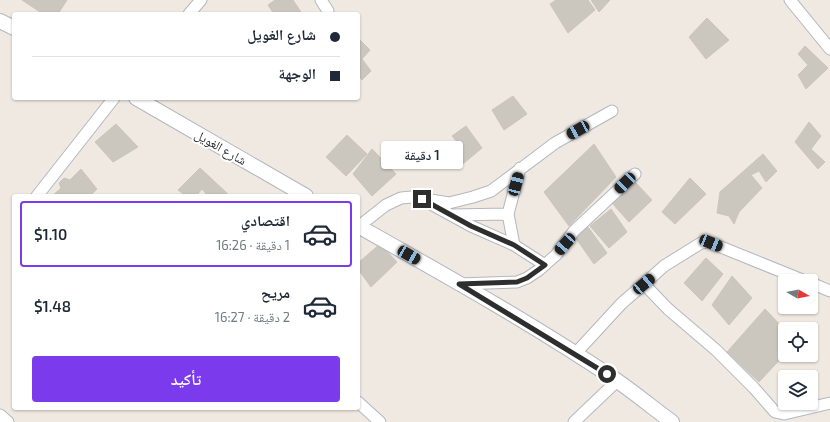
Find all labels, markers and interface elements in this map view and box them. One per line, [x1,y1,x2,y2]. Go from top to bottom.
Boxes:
text: شارع الغويل [247,25,316,43]
text: الوجهة [278,64,316,82]
car [565,119,591,141]
street label: شارع الغويل [191,126,250,170]
callout: 1 دقيقة [381,141,463,169]
text: 1 دقيقة [404,147,440,163]
car [612,170,638,196]
car [507,171,525,197]
route end [413,190,431,208]
text: اقتصادي [241,211,290,229]
icon: car [302,216,338,252]
text: $1.10 [34,225,67,243]
car [553,231,577,257]
car [698,233,724,253]
text: 1 دقيقة · 16:26 [216,237,290,253]
car [396,244,422,266]
car [631,272,657,296]
north arrow [778,274,818,314]
map controls [778,274,818,410]
text: مريح [261,283,290,301]
icon: car [302,288,338,324]
text: $1.48 [34,297,71,315]
text: 2 دقيقة · 16:27 [215,309,290,325]
button: locate [778,322,818,362]
button: تأكيد [32,356,340,402]
route start [598,365,616,383]
button: layers [778,370,818,410]

